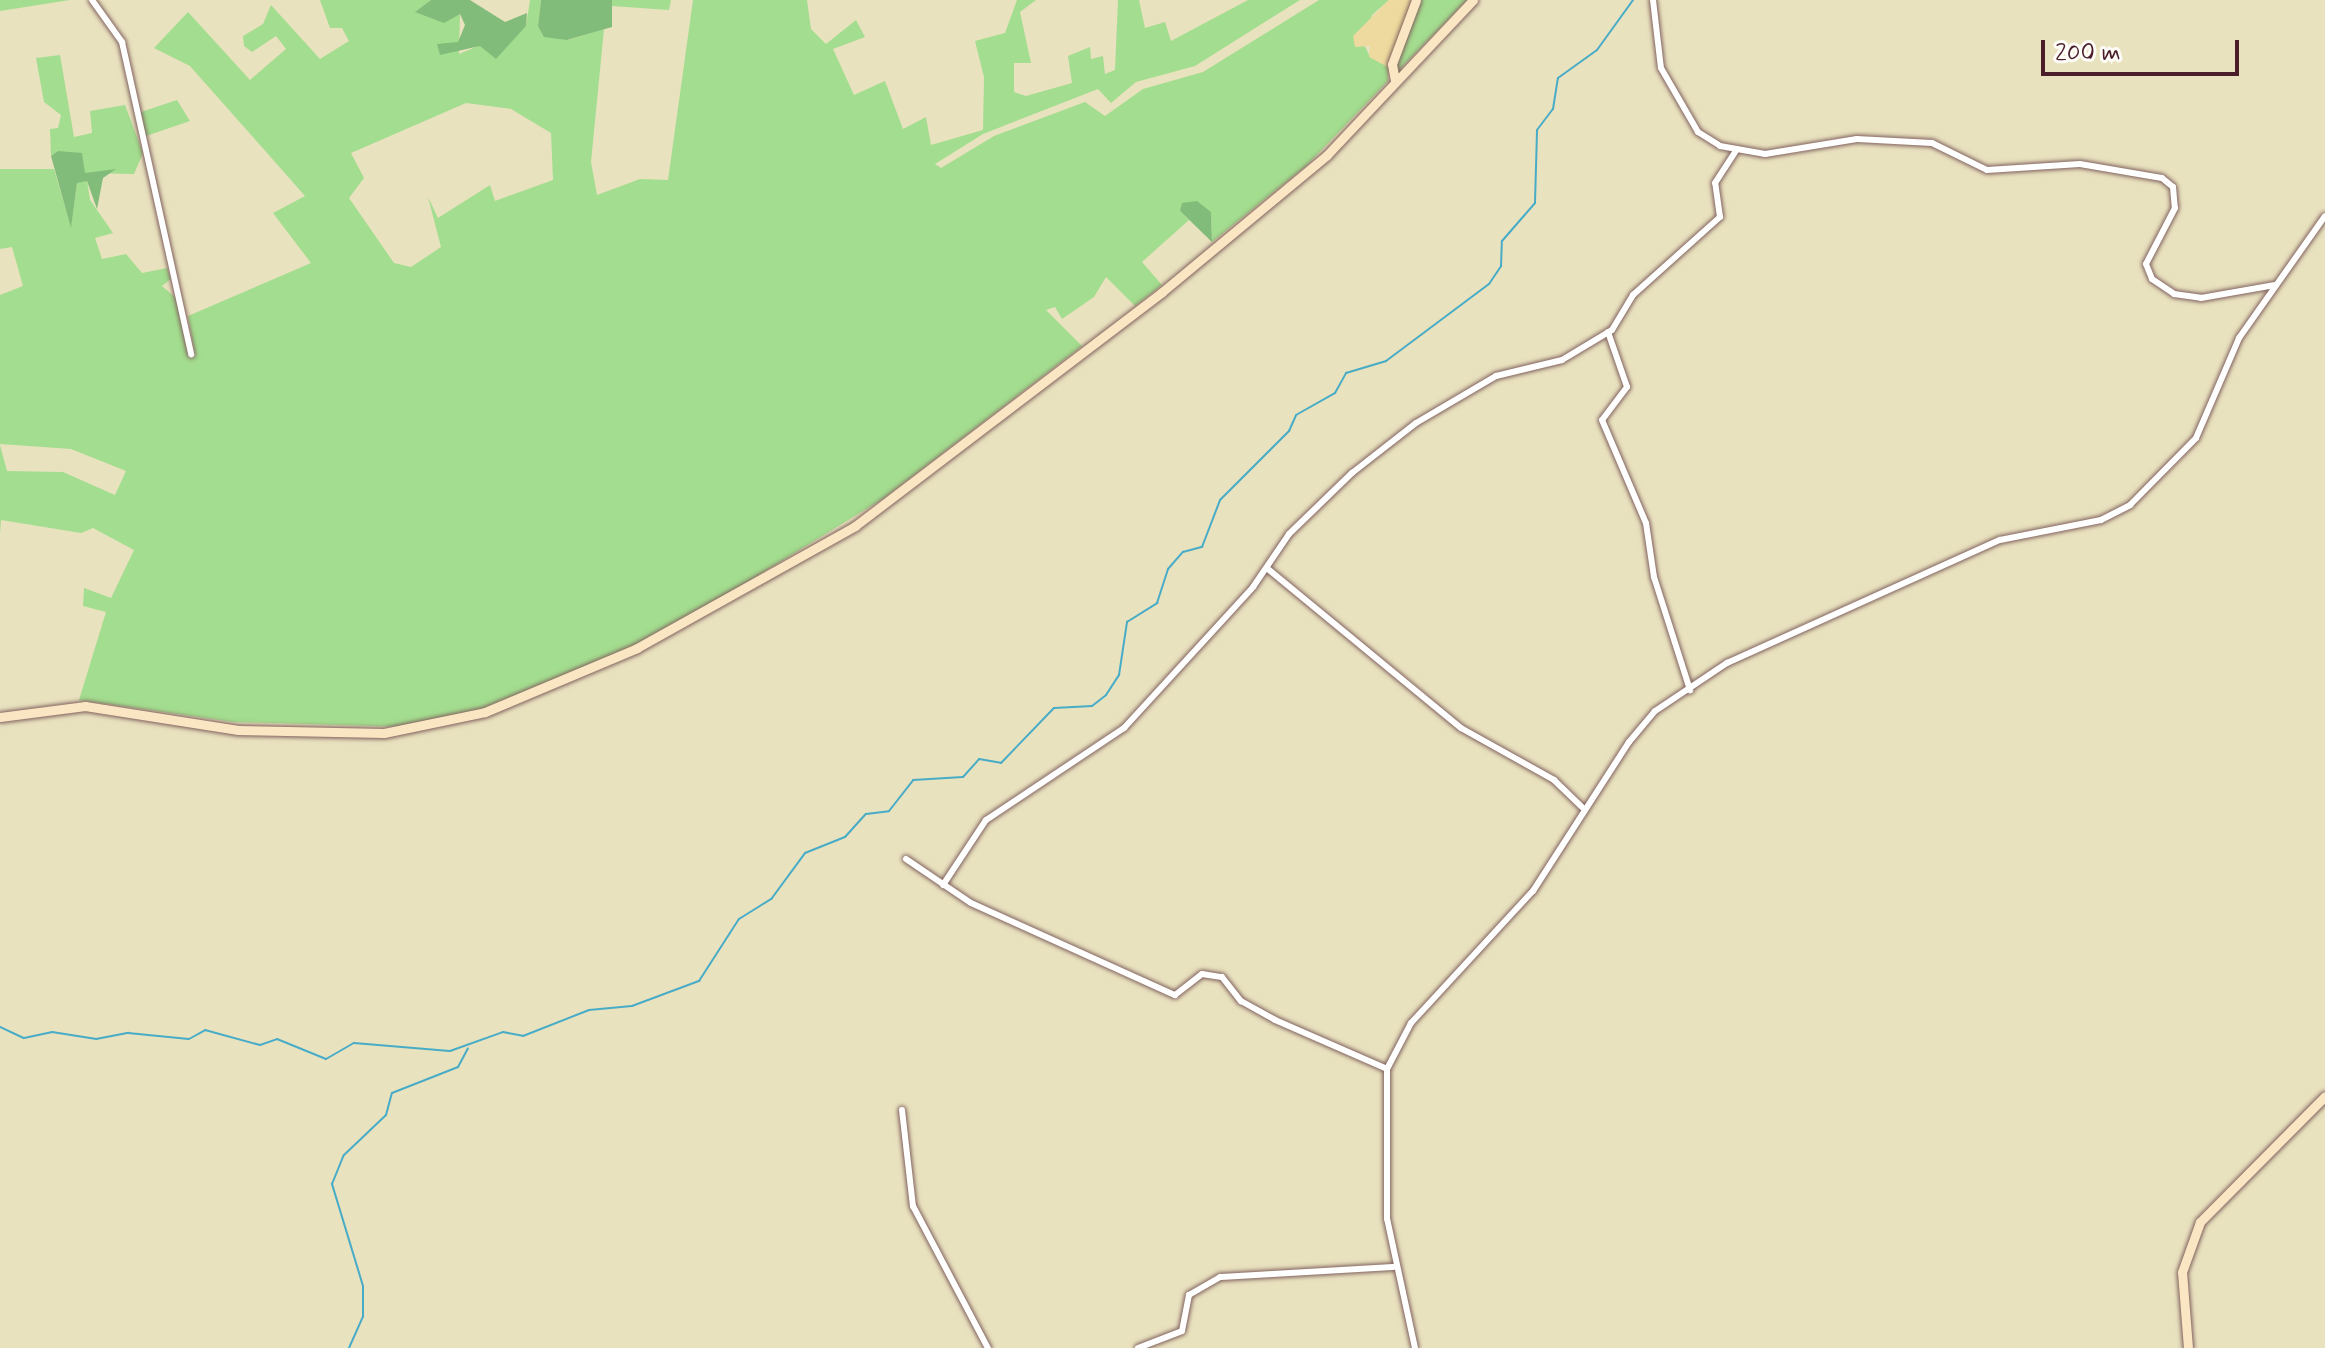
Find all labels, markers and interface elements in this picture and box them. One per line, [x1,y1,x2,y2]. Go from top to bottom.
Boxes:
scale bar [2045,24,2243,74]
text: 200 m [2055,38,2121,69]

